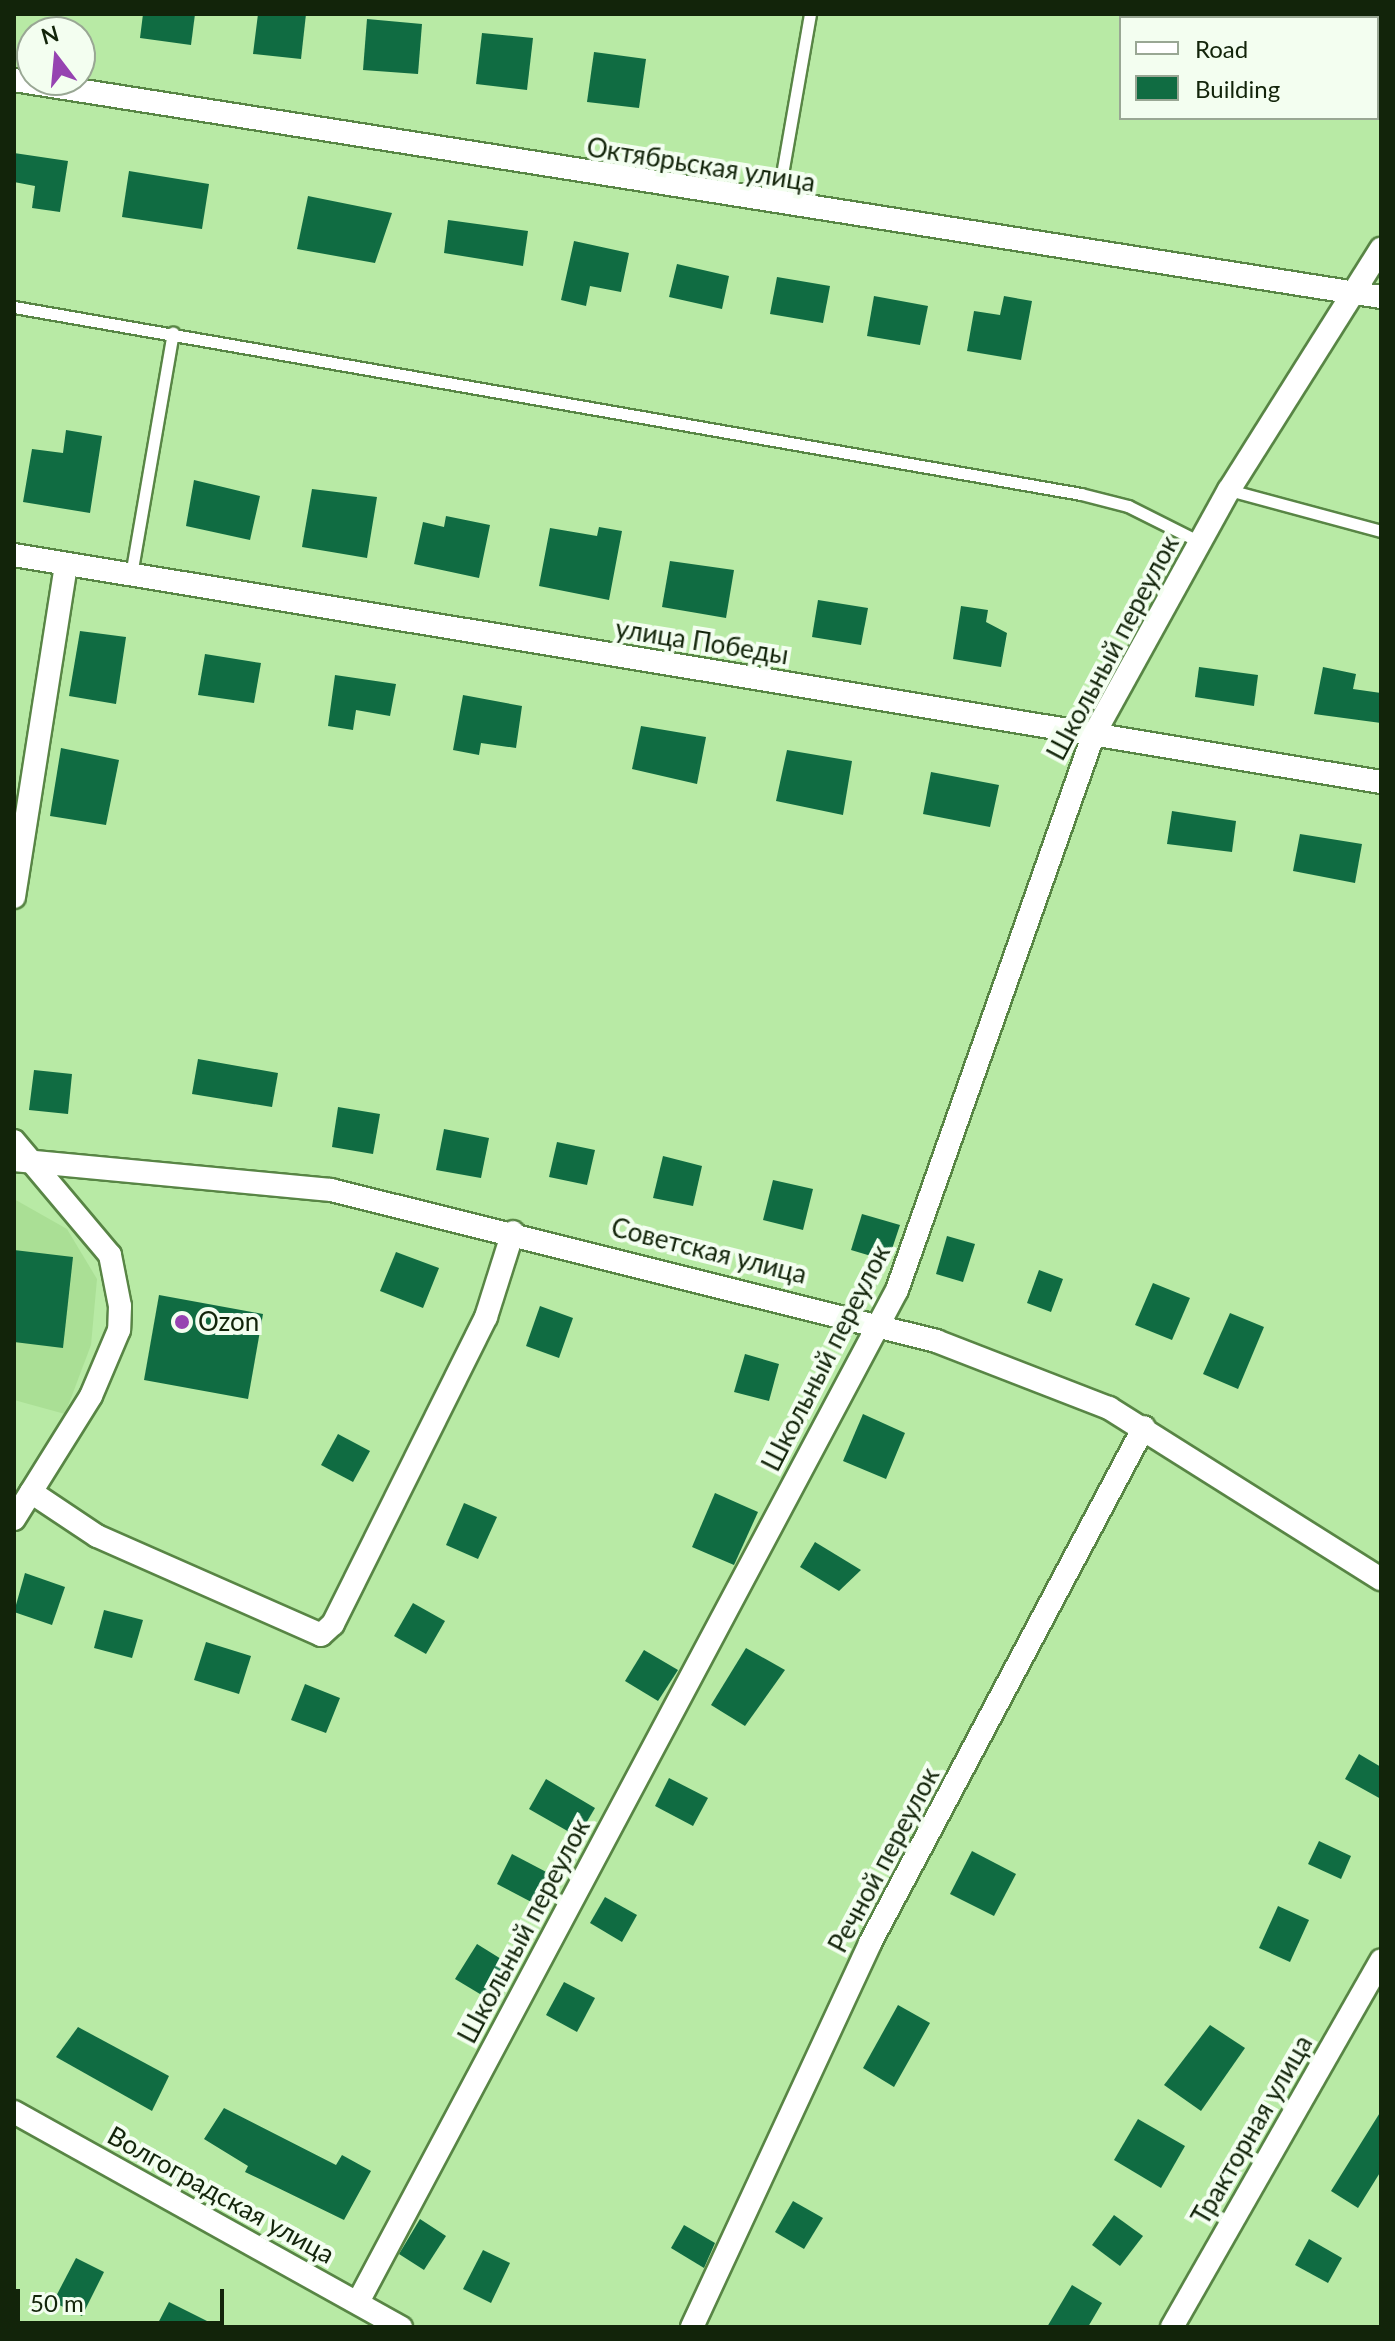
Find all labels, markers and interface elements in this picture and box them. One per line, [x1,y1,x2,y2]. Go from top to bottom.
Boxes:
north arrow [16,16,96,96]
legend [1119,16,1379,120]
text: N [38,19,62,50]
text: Road [1195,34,1248,63]
text: Building [1195,74,1280,103]
street label: Октябрьская улица [585,132,817,198]
street label: Школьный переулок [1041,530,1185,766]
street label: улица Победы [613,613,791,671]
street label: Советская улица [608,1212,810,1290]
street label: Школьный переулок [755,1240,897,1476]
place label: Ozon [198,1306,259,1338]
marker: Ozon [173,1313,191,1331]
street label: Речной переулок [822,1762,946,1958]
street label: Школьный переулок [452,1813,596,2049]
street label: Тракторная улица [1185,2030,1319,2230]
street label: Волгоградская улица [102,2120,340,2270]
scale bar [20,2273,228,2323]
text: 50 m [30,2288,84,2317]

